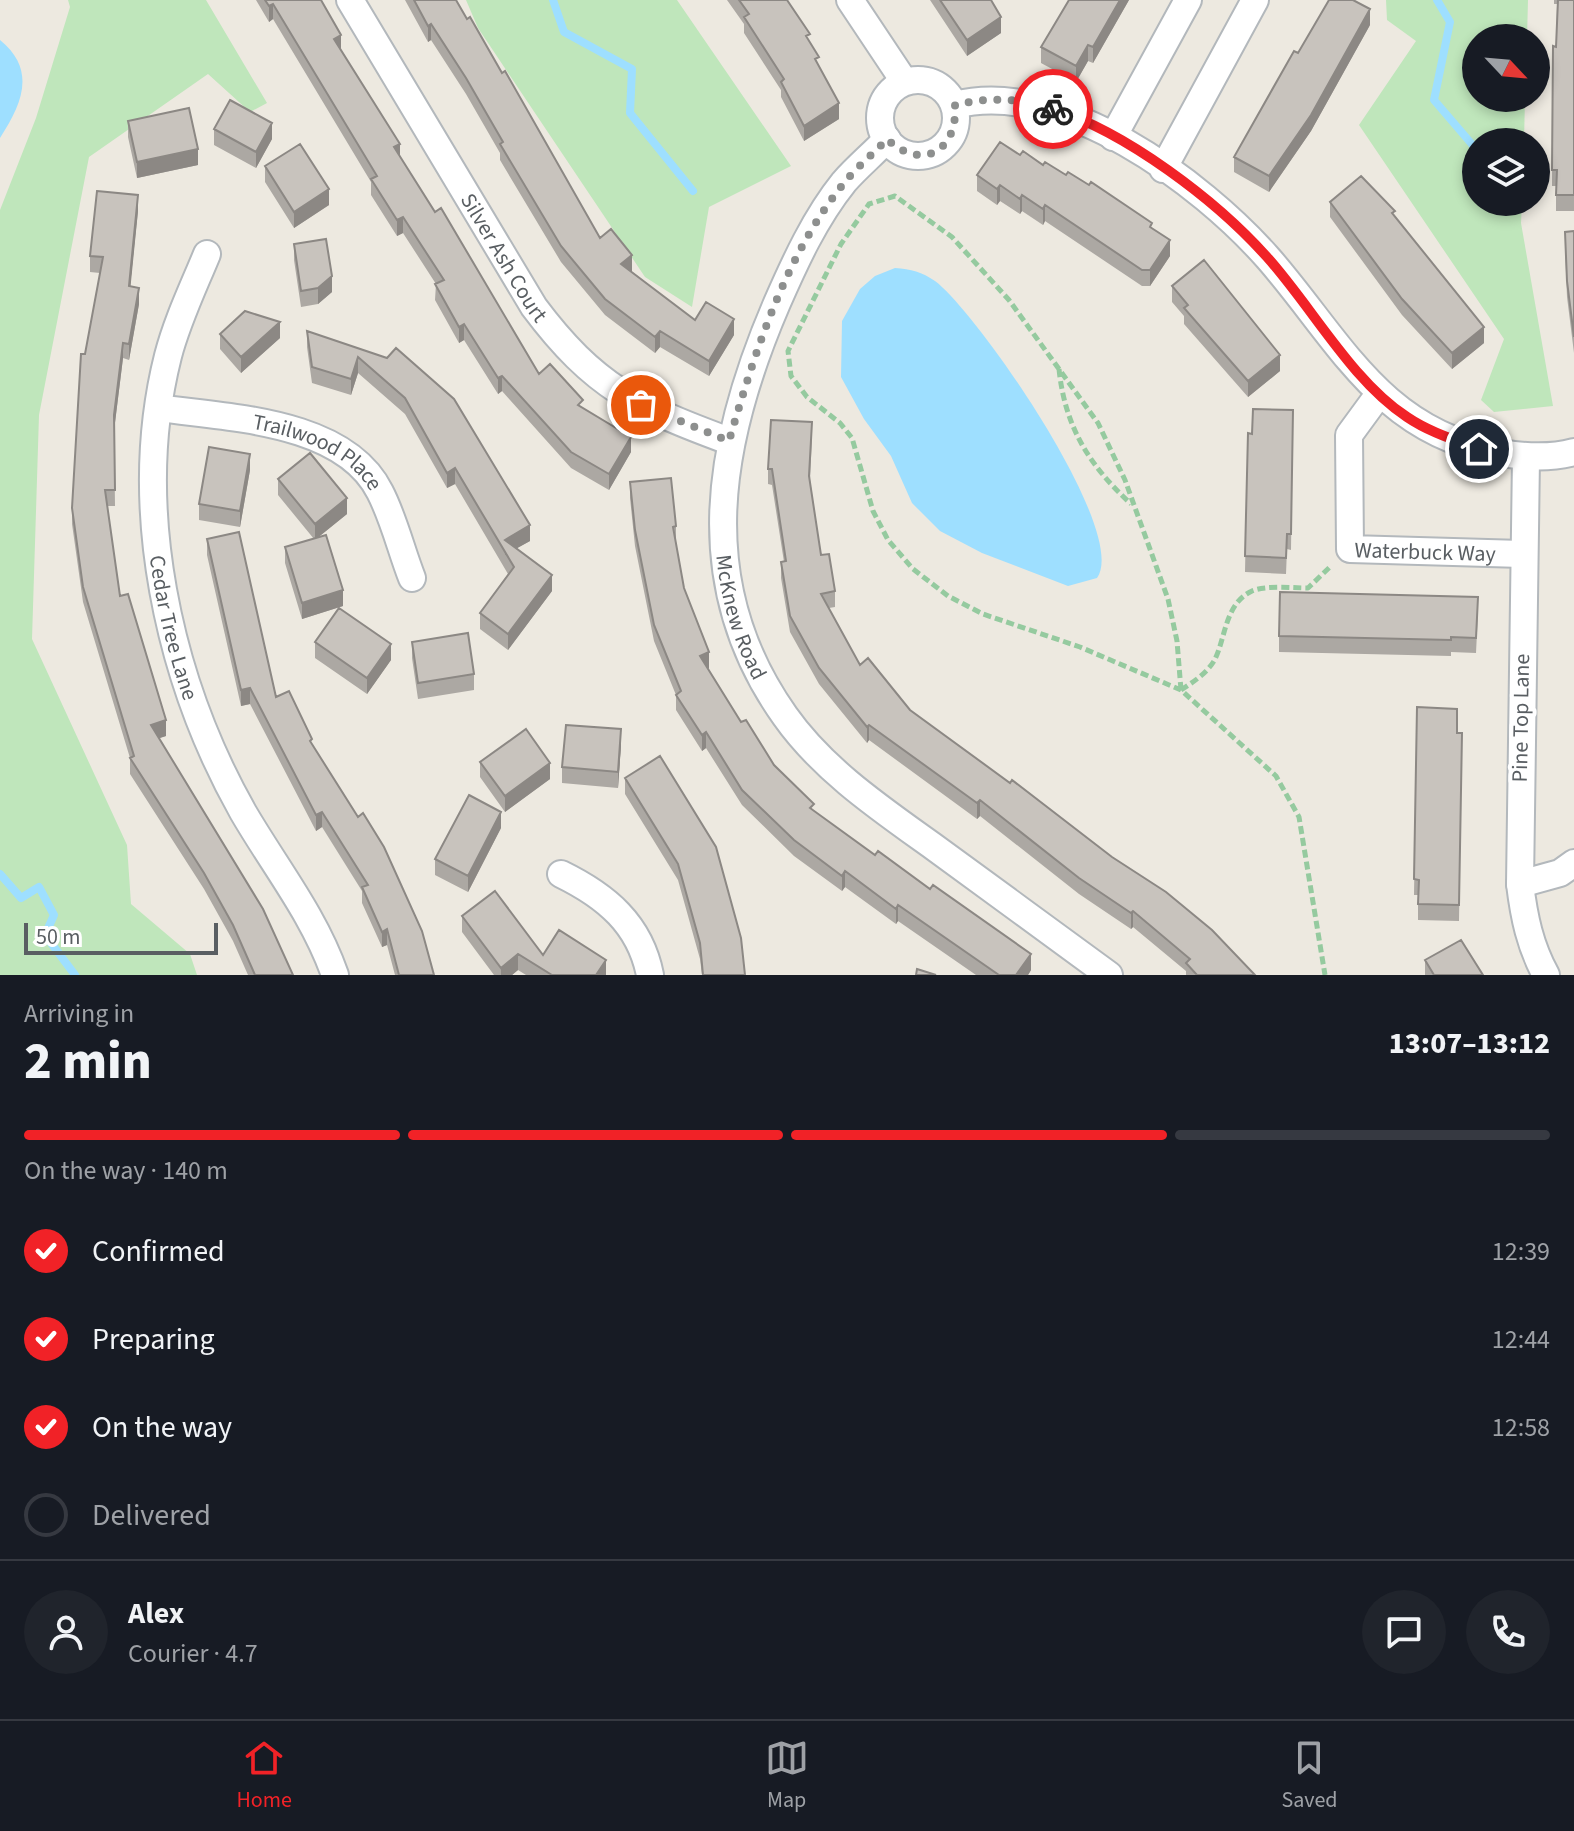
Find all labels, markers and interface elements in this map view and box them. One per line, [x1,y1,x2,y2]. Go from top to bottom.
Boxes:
north arrow [1462,24,1550,112]
map controls [1462,24,1550,216]
courier [1013,69,1093,149]
icon: bike [1031,87,1075,131]
button: layers [1462,128,1550,216]
street label: Silver Ash Court [452,187,555,330]
pin [607,371,675,439]
icon: bag [619,383,663,427]
street label: Trailwood Place [250,406,390,497]
pin [1445,415,1513,483]
icon: home [1457,427,1501,471]
street label: Waterbuck Way [1354,534,1497,570]
street label: Cedar Tree Lane [141,553,206,705]
street label: McKnew Road [707,553,774,686]
street label: Pine Top Lane [1504,653,1538,783]
scale bar [24,919,218,955]
text: 50 m [36,921,81,953]
text: Arriving in [24,995,134,1032]
text: 13:07–13:12 [1389,1022,1550,1065]
text: 2 min [24,1025,152,1099]
text: On the way · 140 m [24,1152,228,1189]
icon: check [24,1229,68,1273]
text: Confirmed [92,1230,225,1273]
text: 12:39 [1492,1233,1550,1270]
icon: check [24,1317,68,1361]
text: Preparing [92,1318,215,1361]
text: 12:44 [1492,1321,1550,1358]
icon: check [24,1405,68,1449]
text: On the way [92,1406,232,1449]
text: 12:58 [1492,1409,1550,1446]
text: Delivered [92,1494,211,1537]
button: person [24,1590,108,1674]
button: chat [1362,1590,1446,1674]
button: phone [1466,1590,1550,1674]
text: Alex [128,1592,184,1635]
text: Courier · 4.7 [128,1635,258,1672]
tab: Home [236,1736,292,1816]
tab: Map [765,1736,809,1816]
tab: Saved [1281,1736,1338,1816]

